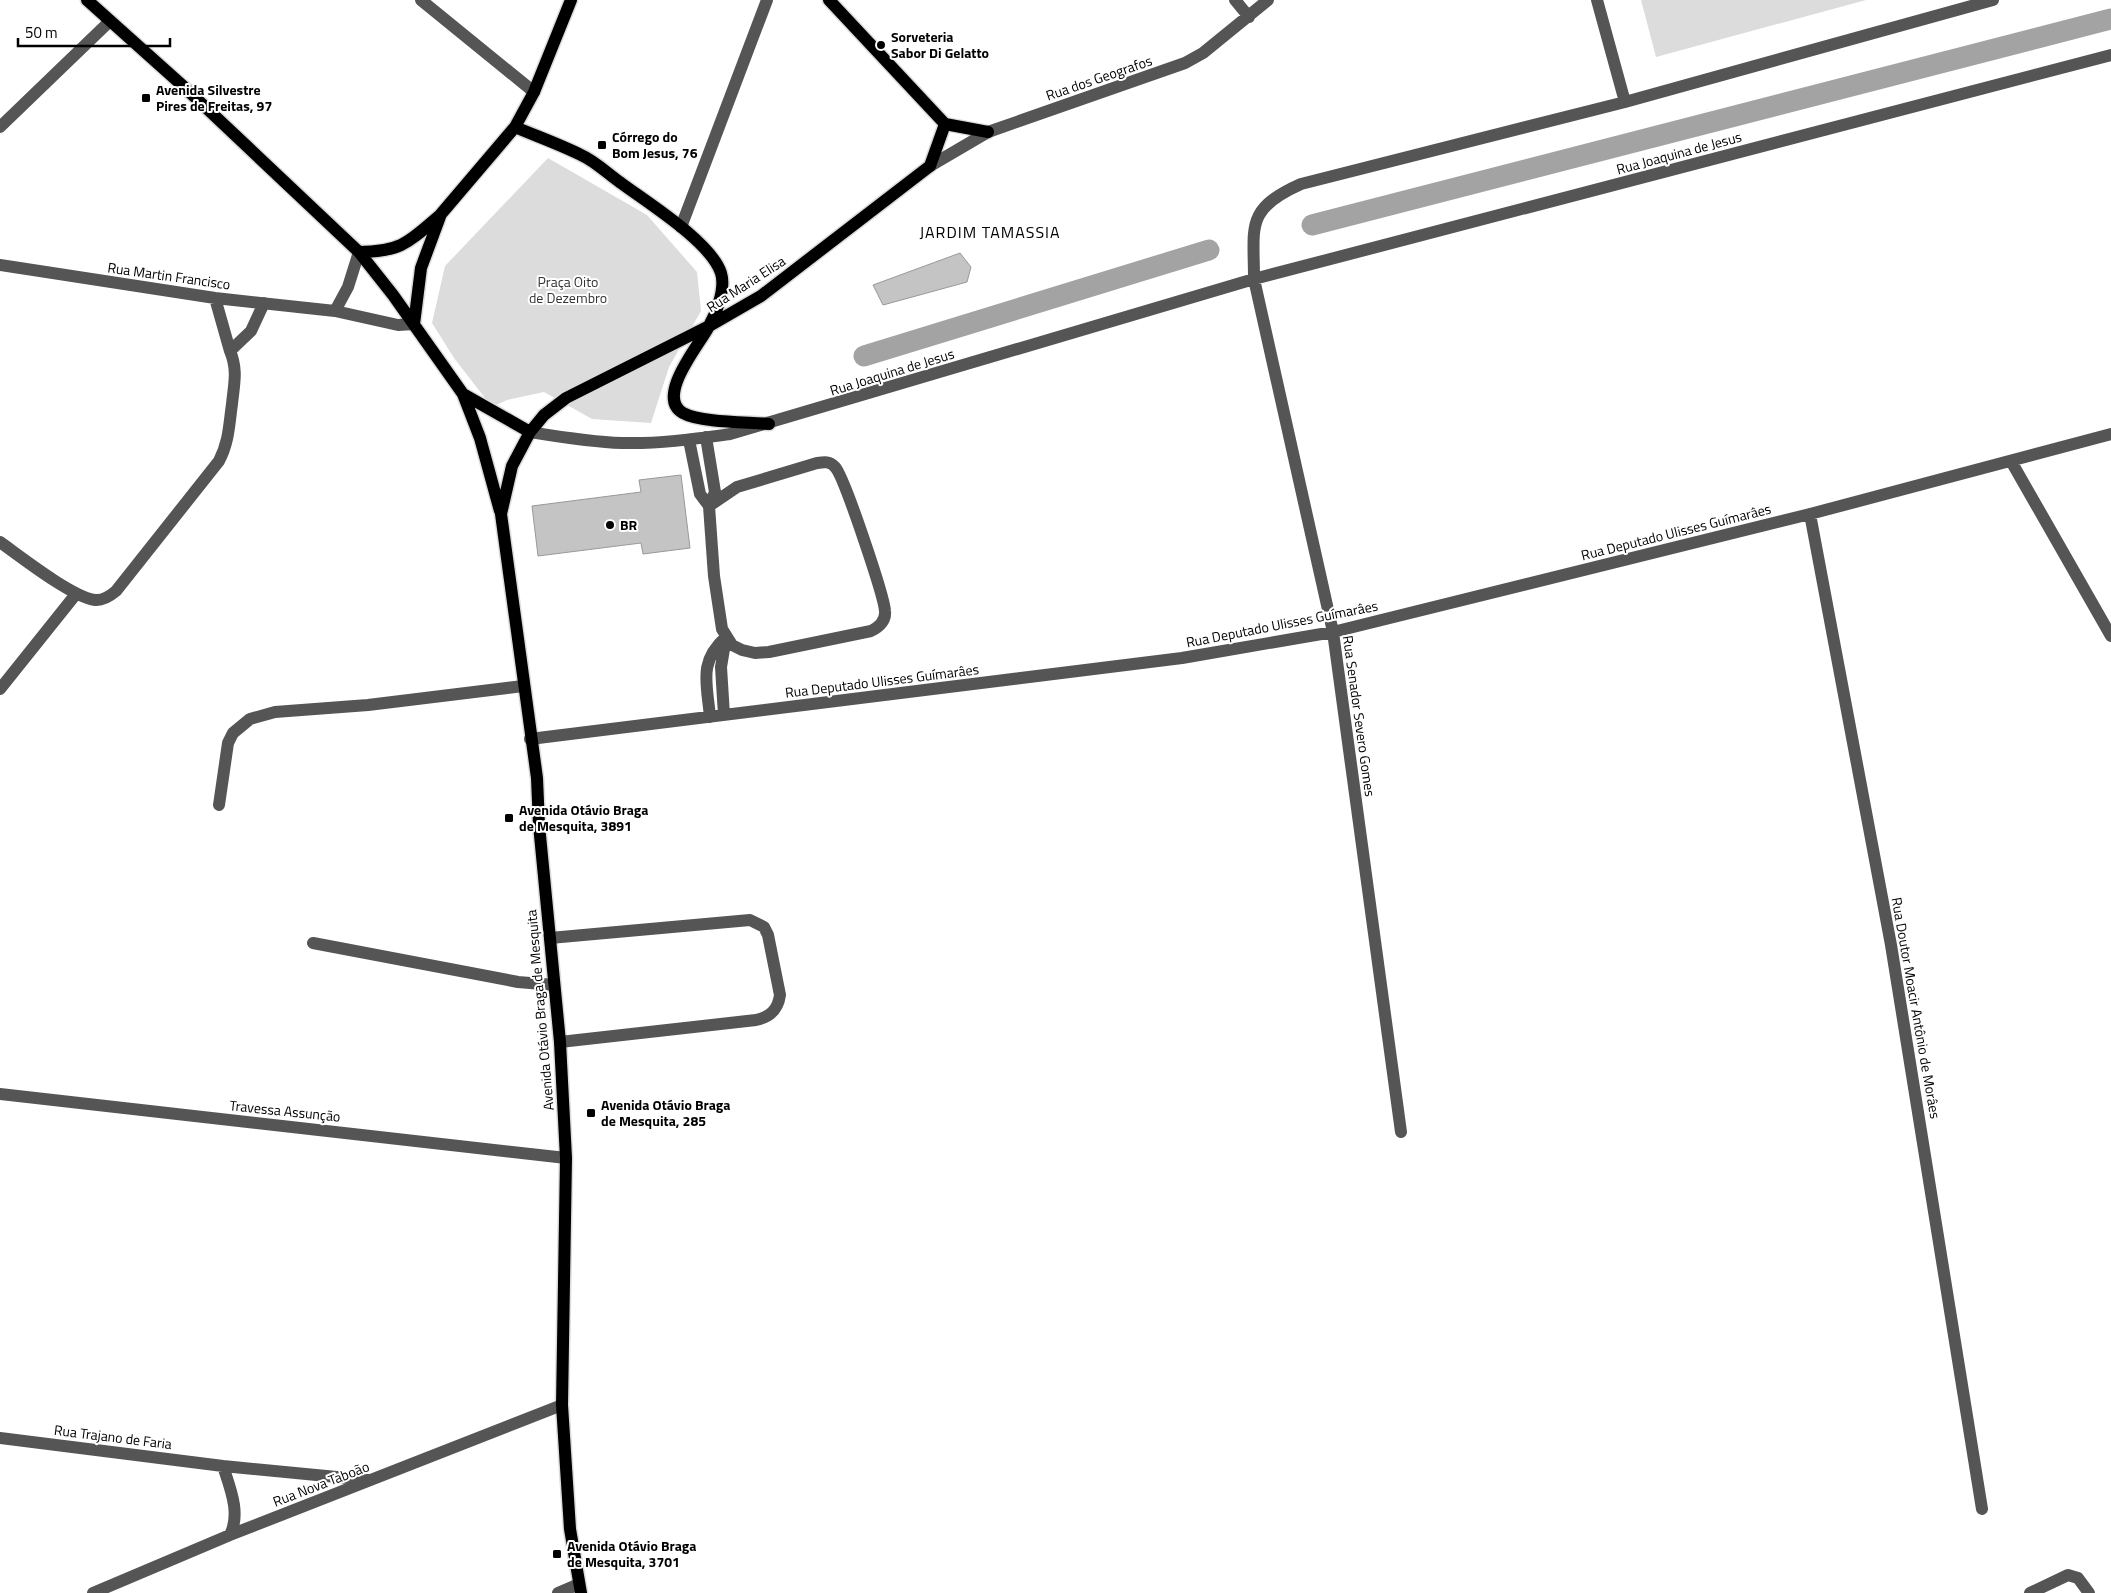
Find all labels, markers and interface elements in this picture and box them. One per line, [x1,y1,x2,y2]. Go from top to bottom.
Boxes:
scale bar [18,15,170,47]
text: 50 m [25,21,58,44]
place label: Sorveteria Sabor Di Gelatto [891,26,989,63]
marker: Sorveteria Sabor Di Gelatto [875,39,887,51]
street label: Rua dos Geografos [1043,50,1155,106]
place label: Avenida Silvestre Pires de Freitas, 97 [156,79,272,116]
marker: Avenida Silvestre Pires de Freitas, 97 [140,92,152,104]
place label: Córrego do Bom Jesus, 76 [612,126,698,163]
street label: Rua Joaquina de Jesus [1614,126,1744,179]
marker: Córrego do Bom Jesus, 76 [596,139,608,151]
district label: JARDIM TAMASSIA [919,220,1061,244]
street label: Rua Maria Elisa [702,250,789,317]
street label: Rua Martin Francisco [106,256,232,295]
park label: Praça Oito de Dezembro [529,271,607,308]
street label: Rua Joaquina de Jesus [827,343,957,400]
street label: Rua Deputado Ulisses Guímarâes [1579,498,1773,565]
place label: BR [620,514,638,535]
marker: BR [604,519,616,531]
street label: Rua Deputado Ulisses Guímarâes [1184,595,1380,652]
street label: Rua Senador Severo Gomes [1338,634,1381,798]
street label: Rua Deputado Ulisses Guímarâes [784,658,980,703]
place label: Avenida Otávio Braga de Mesquita, 3891 [519,799,648,836]
marker: Avenida Otávio Braga de Mesquita, 3891 [503,812,515,824]
street label: Rua Doutor Moacir Antônio de Morâes [1887,895,1946,1120]
street label: Avenida Otávio Braga de Mesquita [520,909,559,1111]
street label: Travessa Assunção [228,1094,342,1127]
place label: Avenida Otávio Braga de Mesquita, 285 [601,1094,730,1131]
marker: Avenida Otávio Braga de Mesquita, 285 [585,1107,597,1119]
street label: Rua Trajano de Faria [53,1419,173,1454]
street label: Rua Nova Taboão [270,1455,372,1512]
place label: Avenida Otávio Braga de Mesquita, 3701 [567,1535,696,1572]
marker: Avenida Otávio Braga de Mesquita, 3701 [551,1548,563,1560]

